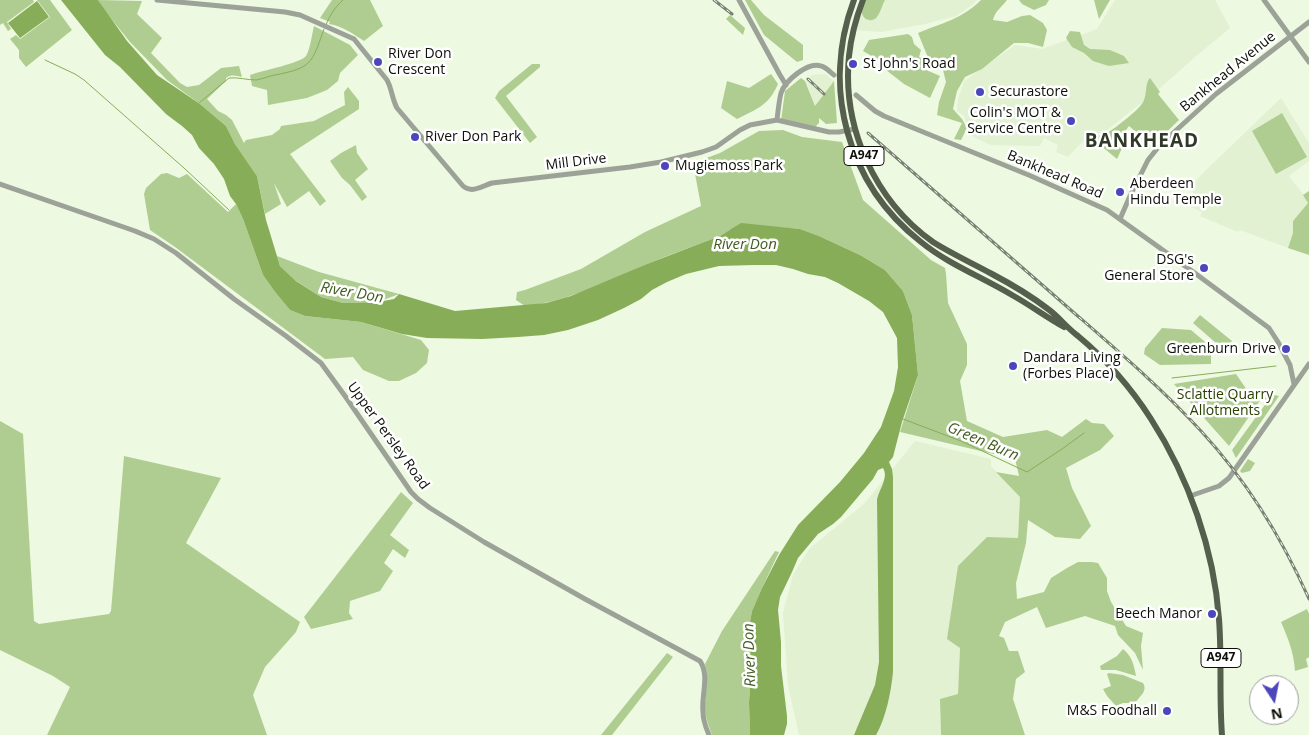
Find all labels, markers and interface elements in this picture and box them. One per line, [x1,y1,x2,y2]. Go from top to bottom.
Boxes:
street label: Bankhead Avenue [1177,28,1279,116]
place label: River Don Crescent [388,46,452,78]
marker: River Don Crescent [372,56,384,68]
place label: St John's Road [863,56,955,72]
marker: St John's Road [847,58,859,70]
place label: Securastore [990,84,1068,100]
marker: Securastore [974,86,986,98]
place label: Colin's MOT & Service Centre [967,105,1061,138]
marker: Colin's MOT & Service Centre [1065,115,1077,127]
place label: River Don Park [425,129,521,145]
marker: River Don Park [409,131,421,143]
district label: BANKHEAD [1084,131,1200,153]
road number: A947 [844,146,884,166]
street label: Bankhead Road [1004,147,1106,203]
street label: Mill Drive [545,150,607,174]
place label: Mugiemoss Park [675,158,783,174]
marker: Mugiemoss Park [659,160,671,172]
place label: Aberdeen Hindu Temple [1130,176,1222,208]
marker: Aberdeen Hindu Temple [1114,186,1126,198]
water label: River Don [713,236,777,254]
place label: DSG's General Store [1104,252,1194,284]
marker: DSG's General Store [1198,262,1210,274]
water label: River Don [319,279,385,307]
place label: Greenburn Drive [1166,341,1276,357]
marker: Greenburn Drive [1280,343,1292,355]
place label: Dandara Living (Forbes Place) [1023,350,1121,382]
marker: Dandara Living (Forbes Place) [1007,360,1019,372]
street label: Upper Persley Road [343,379,433,493]
park label: Sclattie Quarry Allotments [1177,387,1273,420]
water label: Green Burn [945,419,1021,465]
place label: Beech Manor [1115,606,1202,622]
marker: Beech Manor [1206,608,1218,620]
water label: River Don [740,623,760,687]
road number: A947 [1201,648,1241,668]
north arrow [1249,675,1299,725]
place label: M&S Foodhall [1067,703,1157,719]
text: N [1269,704,1284,725]
marker: M&S Foodhall [1161,705,1173,717]

